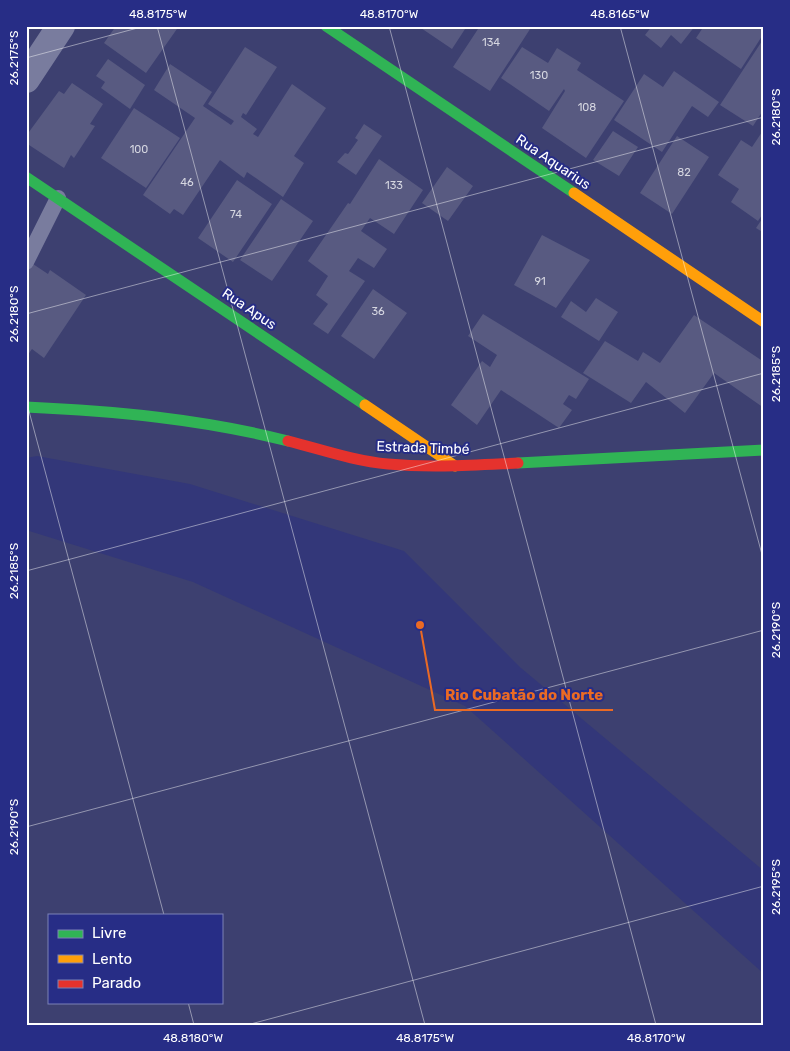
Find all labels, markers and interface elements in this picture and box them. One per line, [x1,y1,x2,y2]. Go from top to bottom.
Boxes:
text: 48.8175°W [129,7,187,21]
text: 48.8170°W [360,7,419,21]
text: 48.8165°W [590,7,650,21]
text: 26.2175°S [7,31,21,85]
house number: 134 [482,36,500,49]
house number: 130 [530,69,548,82]
text: 26.2180°S [769,89,783,145]
house number: 108 [578,101,596,114]
street label: Rua Aquarius [512,131,594,193]
house number: 100 [130,143,148,156]
house number: 82 [677,166,691,179]
house number: 46 [180,176,194,189]
house number: 133 [385,179,403,192]
house number: 74 [230,208,242,221]
house number: 91 [534,275,546,288]
street label: Rua Apus [219,285,279,333]
text: 26.2180°S [7,286,21,342]
house number: 36 [371,305,385,318]
text: 26.2185°S [769,346,783,402]
street label: Estrada Timbé [376,438,470,458]
text: 26.2185°S [7,543,21,599]
text: 26.2190°S [769,602,783,658]
callout: Rio Cubatão do Norte [435,680,613,710]
text: Rio Cubatão do Norte [445,686,603,704]
text: 26.2190°S [7,799,21,855]
text: 26.2195°S [769,859,783,915]
legend [48,914,222,1004]
text: Livre [92,924,126,942]
text: Lento [92,950,132,968]
text: Parado [92,974,141,992]
text: 48.8180°W [163,1031,223,1045]
text: 48.8175°W [396,1031,454,1045]
text: 48.8170°W [627,1031,686,1045]

